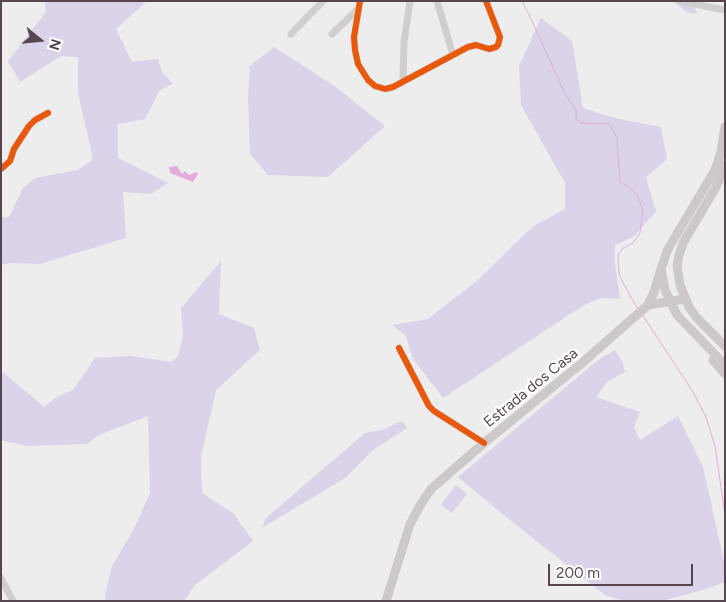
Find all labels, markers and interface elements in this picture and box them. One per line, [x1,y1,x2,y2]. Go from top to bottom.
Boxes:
north arrow [15,15,65,65]
text: N [45,37,65,52]
street label: Estrada dos Casa [480,345,582,431]
scale bar [551,554,696,586]
text: 200 m [556,564,600,582]

